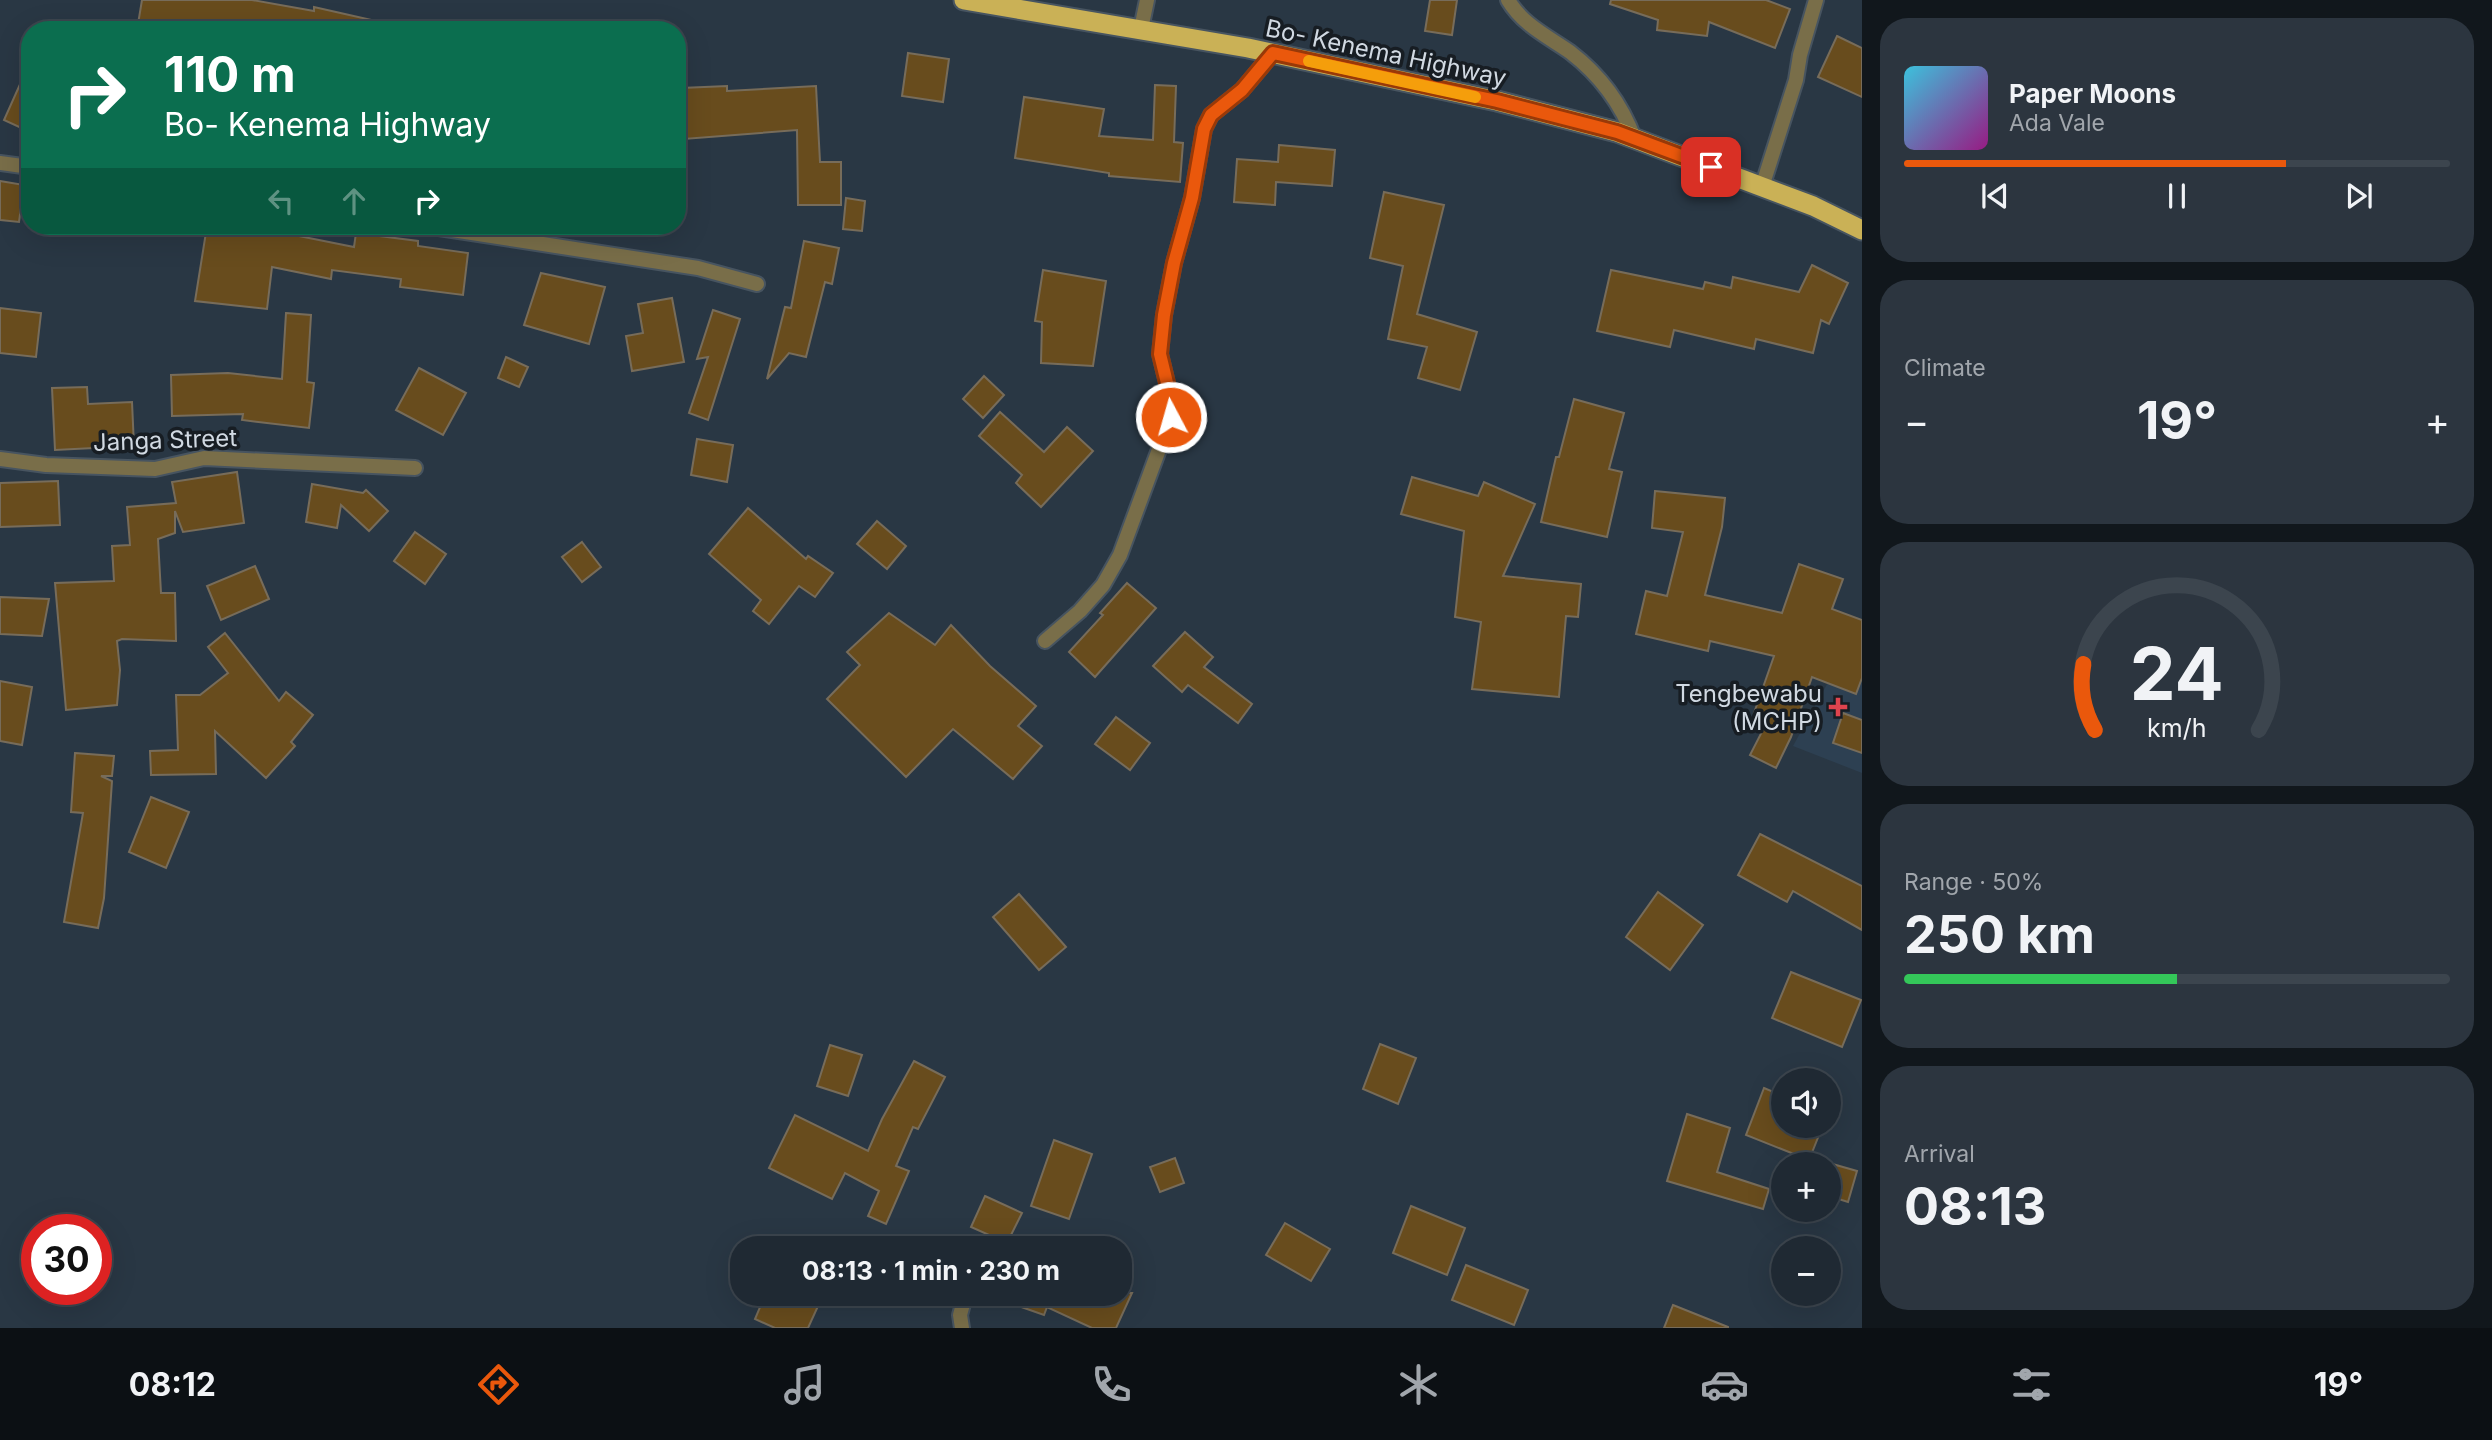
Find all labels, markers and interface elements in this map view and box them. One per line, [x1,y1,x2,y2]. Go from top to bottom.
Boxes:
street label: Bo- Kenema Highway [1263,13,1509,93]
text: 110 m [164,45,296,104]
icon: right [49,49,140,140]
text: Paper Moons [2009,78,2176,109]
text: Bo- Kenema Highway [164,105,491,144]
text: Ada Vale [2009,109,2105,137]
pin [1681,137,1741,197]
icon: arrive [1692,148,1730,186]
icon: previous [1976,177,2014,215]
icon: pause [2158,177,2196,215]
icon: next [2340,177,2378,215]
icon: left [262,182,300,220]
icon: ahead [335,182,373,220]
icon: right [408,182,446,220]
text: Climate [1904,354,1986,382]
position arrow [1134,380,1208,454]
text: 19° [2137,389,2217,452]
text: − [1904,398,1929,444]
text: + [2425,398,2450,444]
street label: Janga Street [93,423,238,457]
text: 24 [2130,629,2224,718]
place label: Tengbewabu (MCHP) [1675,679,1822,736]
marker: Tengbewabu (MCHP) [1828,697,1848,717]
text: km/h [2147,713,2207,743]
text: Range · 50% [1904,868,2043,896]
text: 250 km [1904,903,2095,966]
map controls [1771,1068,1841,1306]
button: sound [1771,1068,1841,1138]
text: Arrival [1904,1140,1975,1168]
button: + [1771,1152,1841,1222]
text: 08:13 [1904,1175,2046,1238]
speed limit sign: 30 [21,1214,112,1305]
button: − [1771,1236,1841,1306]
text: 08:13 · 1 min · 230 m [802,1255,1060,1286]
icon: directions [474,1360,523,1409]
icon: music [780,1360,829,1409]
icon: phone [1087,1360,1136,1409]
icon: climate [1394,1360,1443,1409]
icon: car [1700,1360,1749,1409]
icon: filters [2007,1360,2056,1409]
text: 08:12 [129,1365,216,1404]
text: 19° [2314,1365,2363,1404]

